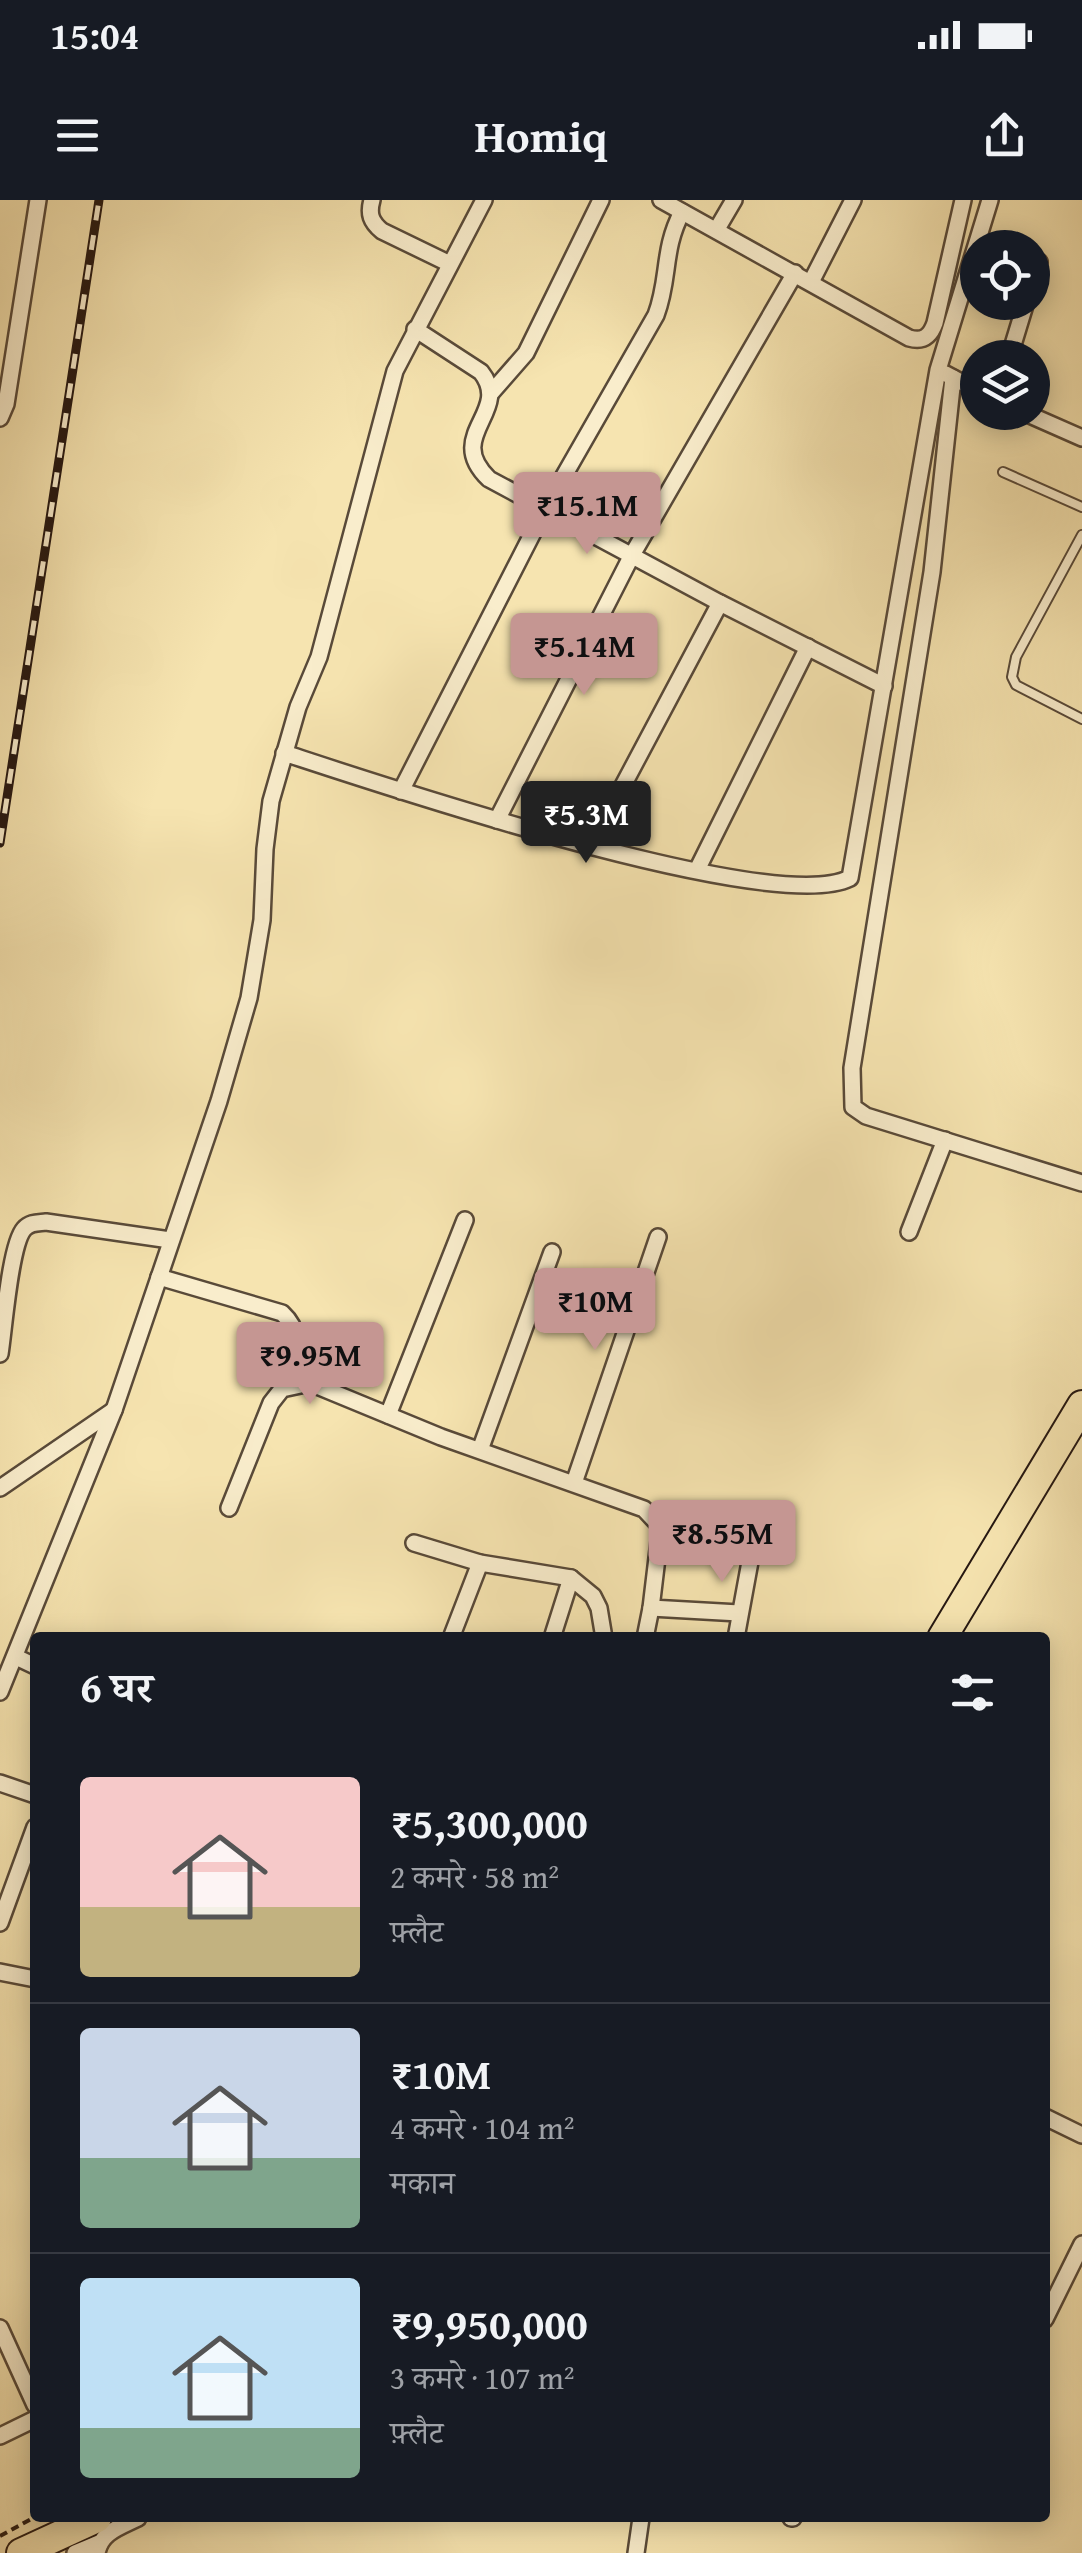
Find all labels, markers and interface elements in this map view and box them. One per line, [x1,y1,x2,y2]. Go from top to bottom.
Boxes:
text: 15:04 [50,7,140,63]
text: Homiq [475,103,607,168]
icon: menu [50,108,105,163]
icon: share [977,108,1032,163]
map controls [960,230,1050,430]
button: locate [960,230,1050,320]
button: layers [960,340,1050,430]
pin: ₹15.1M [506,472,668,557]
text: ₹15.1M [536,481,638,528]
pin: ₹5.14M [503,613,665,698]
text: ₹5.14M [533,622,635,669]
pin: ₹5.3M [516,781,656,866]
text: ₹5.3M [543,790,629,837]
pin: ₹10M [536,1268,654,1353]
text: ₹10M [556,1277,634,1324]
pin: ₹9.95M [229,1322,391,1407]
text: ₹9.95M [259,1331,361,1378]
pin: ₹8.55M [641,1500,803,1585]
text: ₹8.55M [671,1509,773,1556]
text: 6 घर [80,1656,153,1717]
icon: filters [945,1665,1000,1720]
text: ₹5,300,000 [390,1792,588,1853]
icon: home [160,1817,280,1937]
text: 2 कमरे · 58 m² [390,1853,559,1900]
text: फ़्लैट [390,1908,443,1955]
text: ₹10M [390,2043,491,2104]
icon: home [160,2068,280,2188]
text: 4 कमरे · 104 m² [390,2104,575,2151]
text: मकान [390,2159,455,2206]
text: ₹9,950,000 [390,2293,588,2354]
icon: home [160,2318,280,2438]
text: 3 कमरे · 107 m² [390,2354,575,2401]
text: फ़्लैट [390,2409,443,2456]

